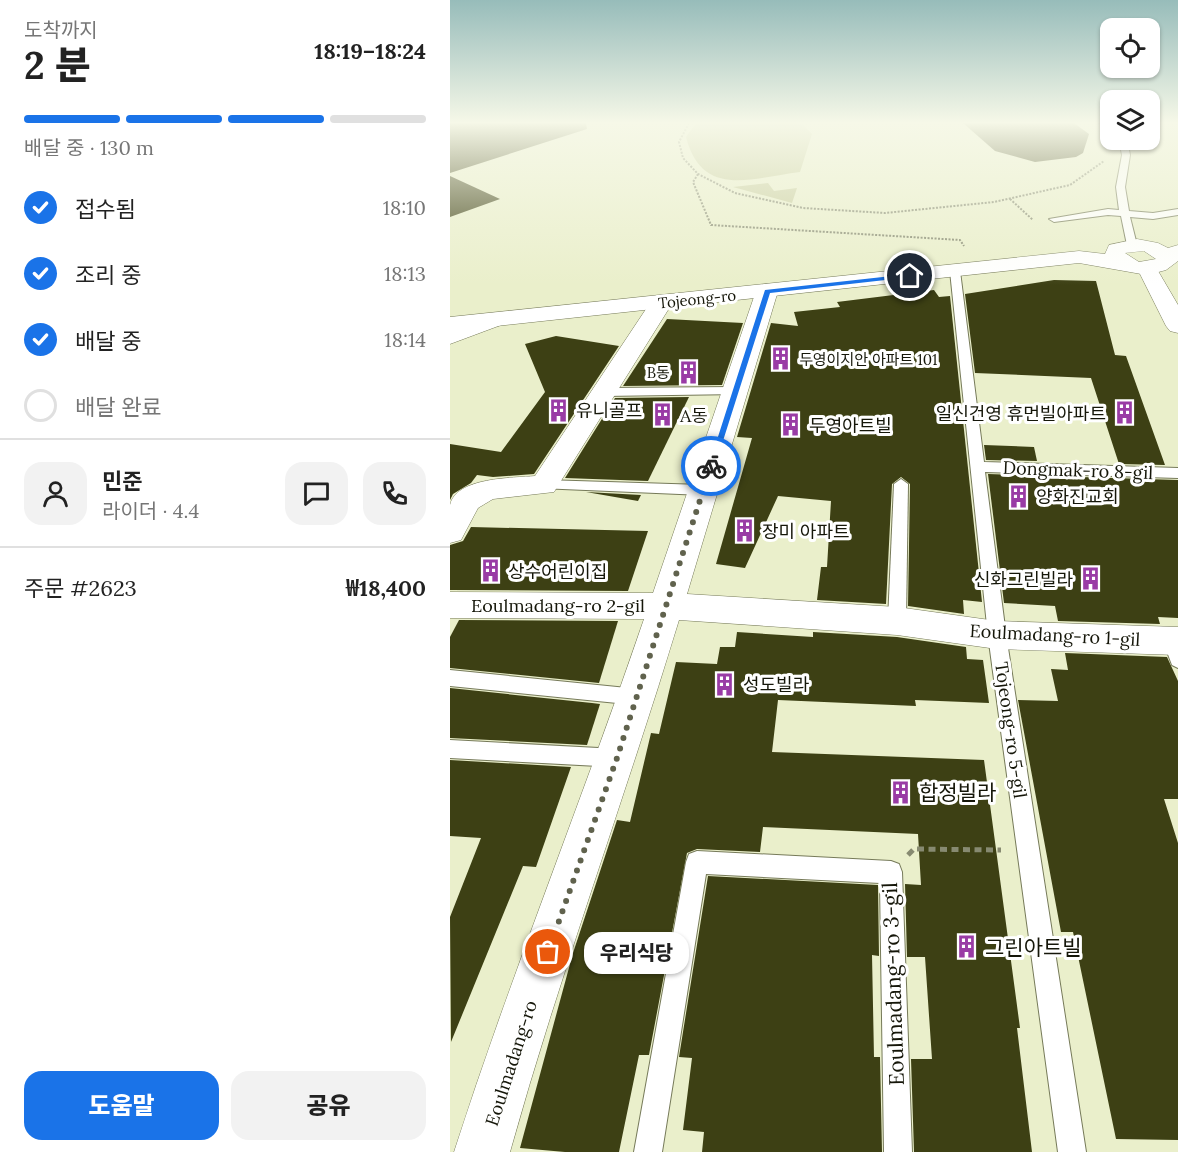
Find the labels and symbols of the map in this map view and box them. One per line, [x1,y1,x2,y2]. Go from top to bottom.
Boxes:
pin [884,250,935,301]
street label: Tojeong-ro [657,285,737,313]
building icon: 두영이지안 아파트 101 [768,346,794,372]
place label: 두영이지안 아파트 101 [799,350,938,369]
building icon: B동 [675,359,701,385]
place label: B동 [647,363,670,382]
building icon: 유니골프 [545,397,571,423]
place label: 유니골프 [576,399,642,422]
building icon: 일신건영 휴먼빌아파트 [1111,400,1137,426]
building icon: A동 [649,402,675,428]
place label: 일신건영 휴먼빌아파트 [936,402,1106,425]
place label: A동 [679,404,708,427]
building icon: 두영아트빌 [778,412,804,438]
place label: 두영아트빌 [809,414,892,437]
courier [681,436,741,496]
street label: Dongmak-ro 8-gil [1002,456,1154,484]
building icon: 양화진교회 [1005,483,1031,509]
place label: 양화진교회 [1036,485,1119,508]
building icon: 장미 아파트 [731,518,757,544]
place label: 장미 아파트 [762,520,850,543]
building icon: 상수어린이집 [477,558,503,584]
place label: 상수어린이집 [508,560,607,583]
building icon: 신화그린빌라 [1078,566,1104,592]
place label: 신화그린빌라 [974,568,1073,591]
street label: Eoulmadang-ro 2-gil [471,594,645,617]
street label: Eoulmadang-ro 1-gil [969,619,1141,651]
street label: Tojeong-ro 5-gil [990,660,1032,800]
building icon: 성도빌라 [712,671,738,697]
place label: 성도빌라 [743,673,810,696]
building icon: 합정빌라 [888,779,914,805]
place label: 합정빌라 [919,779,996,806]
street label: Eoulmadang-ro 3-gil [876,882,910,1086]
pin [522,926,573,977]
callout: 우리식당 [584,931,689,973]
building icon: 그린아트빌 [954,934,980,960]
place label: 그린아트빌 [985,934,1082,961]
street label: Eoulmadang-ro [480,997,542,1129]

